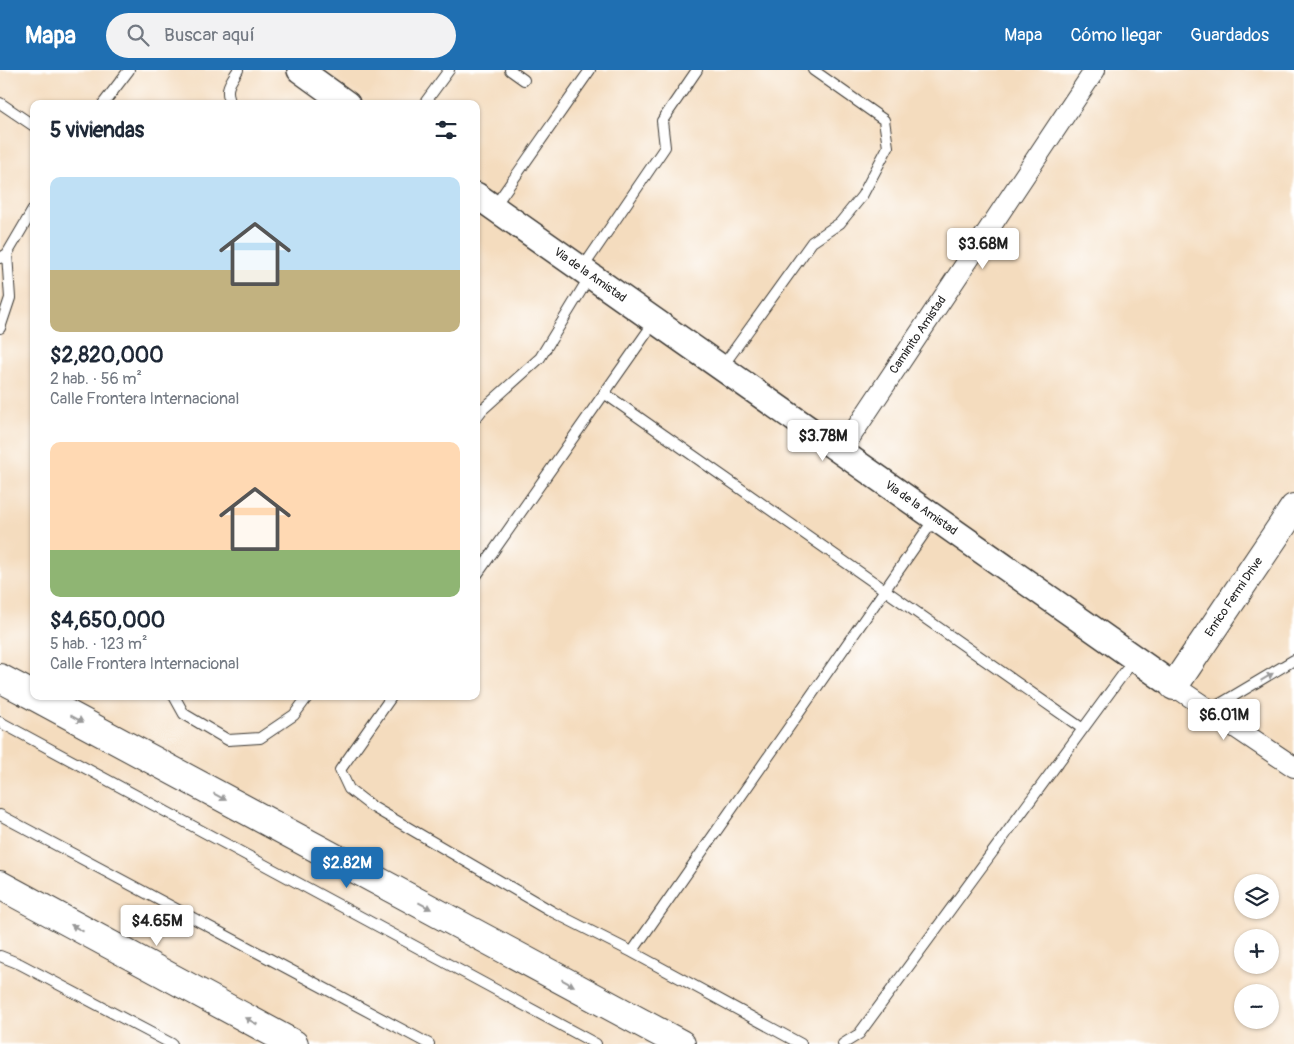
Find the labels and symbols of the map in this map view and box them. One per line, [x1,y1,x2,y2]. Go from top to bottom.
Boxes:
pin: $3.68M [942,228,1024,270]
street label: Via de la Amistad [551,244,629,306]
street label: Caminito Amistad [886,293,950,377]
pin: $3.78M [782,420,864,462]
street label: Via de la Amistad [882,477,960,539]
street label: Enrico Fermi Drive [1202,554,1266,640]
one-way arrow [1260,672,1273,681]
pin: $6.01M [1183,698,1265,741]
one-way arrow [70,715,84,724]
one-way arrow [213,792,227,801]
pin: $2.82M [306,846,388,889]
one-way arrow [418,902,432,910]
pin: $4.65M [116,904,198,947]
one-way arrow [70,923,84,932]
one-way arrow [561,979,575,987]
one-way arrow [244,1017,258,1025]

